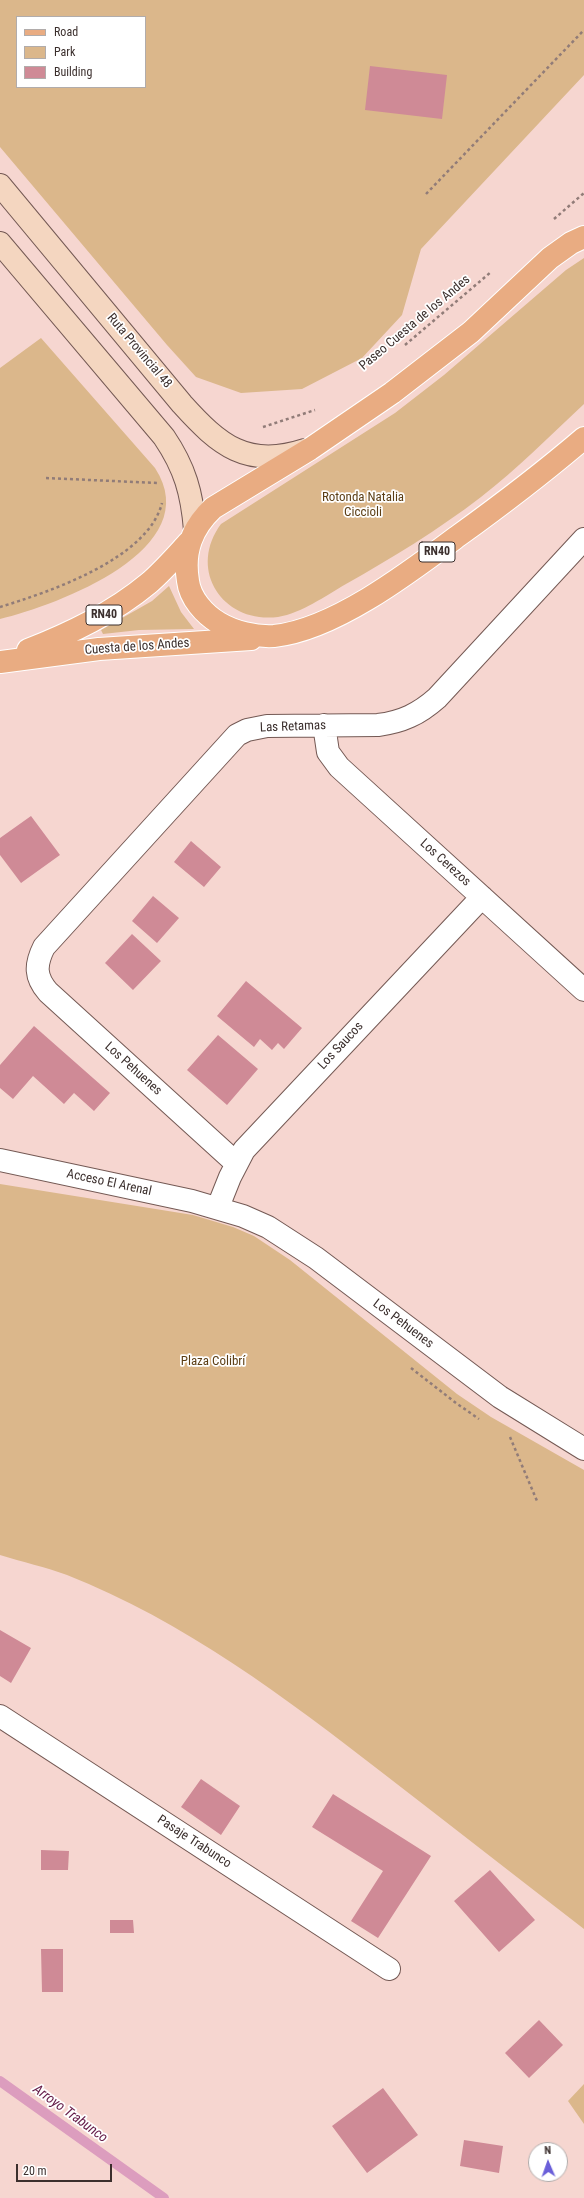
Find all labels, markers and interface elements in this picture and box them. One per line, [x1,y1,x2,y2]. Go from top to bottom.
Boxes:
legend [16,16,146,88]
text: Road [54,25,78,39]
text: Park [54,45,75,59]
text: Building [54,65,92,79]
street label: Paseo Cuesta de los Andes [356,272,474,374]
street label: Ruta Provincial 48 [103,311,175,391]
park label: Rotonda Natalia Ciccioli [322,490,404,521]
road number: RN40 [419,542,455,562]
road number: RN40 [86,605,122,625]
street label: Cuesta de los Andes [84,636,190,658]
street label: Las Retamas [260,718,326,736]
street label: Los Cerezos [416,836,474,890]
street label: Los Saucos [315,1019,367,1073]
street label: Los Pehuenes [101,1039,165,1099]
street label: Acceso El Arenal [65,1166,153,1200]
street label: Los Pehuenes [370,1296,436,1352]
park label: Plaza Colibrí [181,1354,245,1370]
street label: Pasaje Trabunco [154,1812,234,1872]
water label: Arroyo Trabunco [29,2081,111,2147]
north arrow [528,2142,568,2182]
text: N [544,2144,551,2157]
scale bar [18,2156,114,2182]
text: 20 m [23,2164,47,2178]

